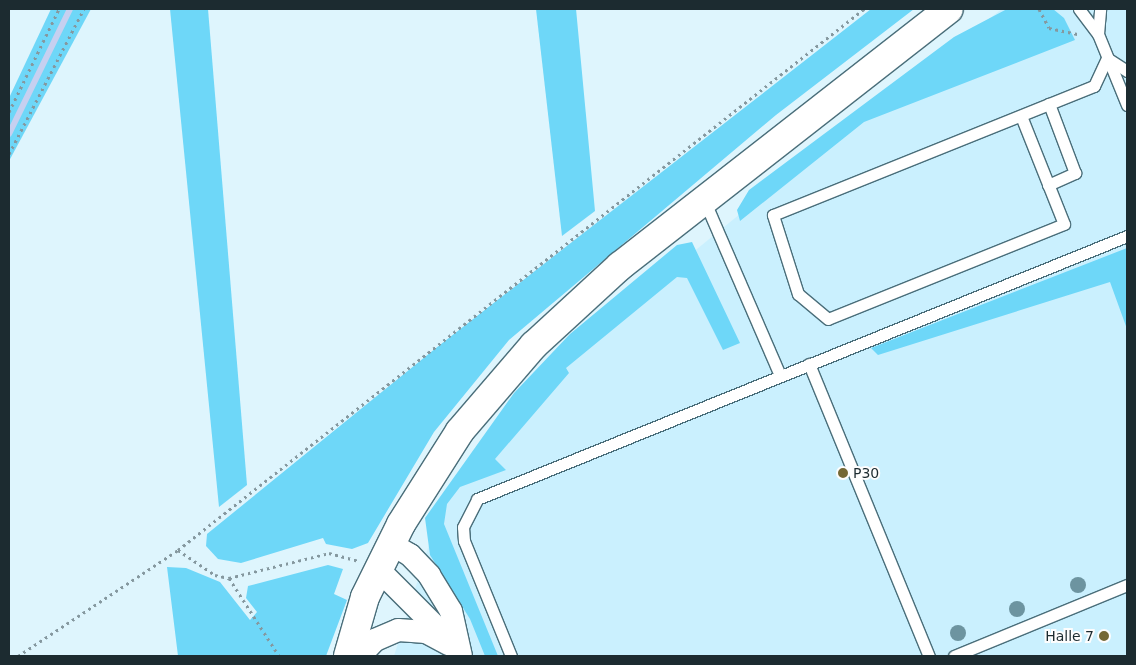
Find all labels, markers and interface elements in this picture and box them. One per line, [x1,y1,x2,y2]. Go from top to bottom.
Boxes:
place label: P30 [853,465,879,481]
marker: P30 [837,467,849,479]
place label: Halle 7 [1045,628,1094,644]
marker: Halle 7 [1098,630,1110,642]

